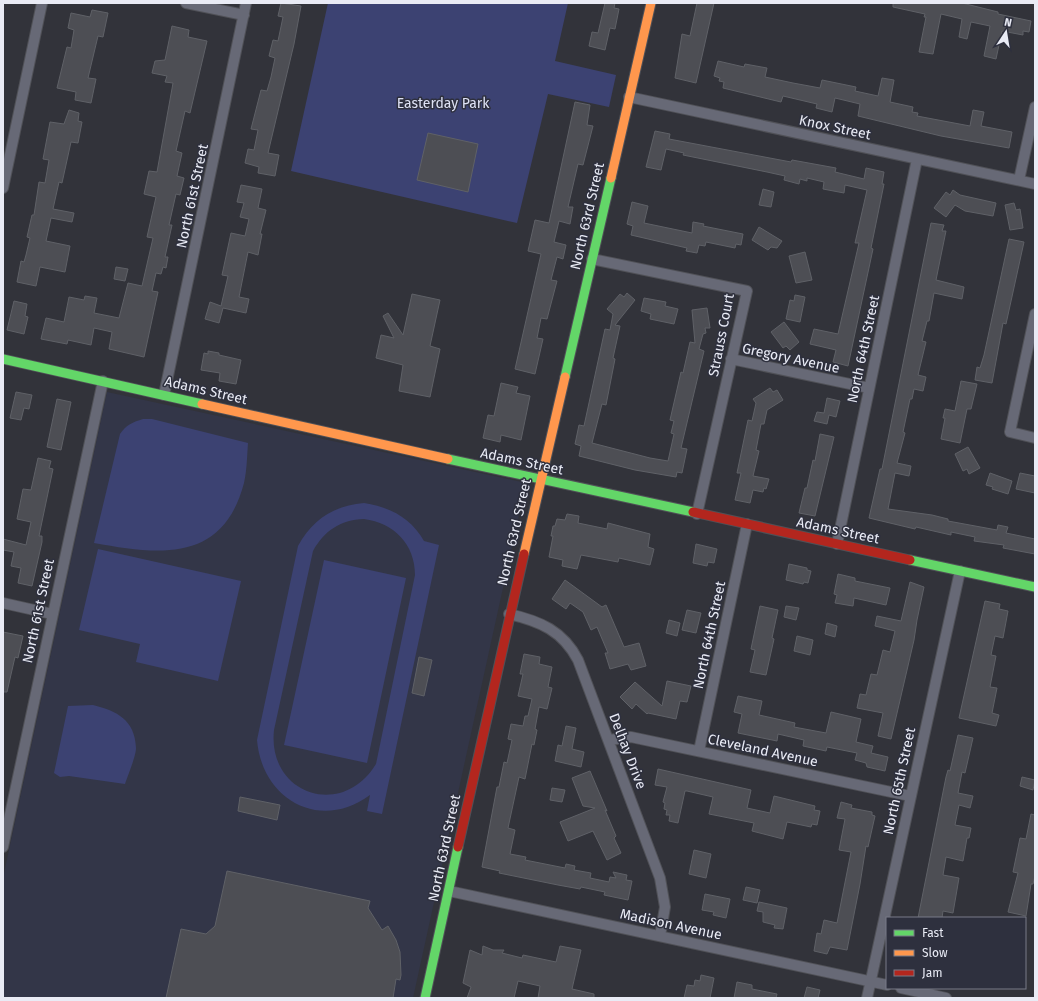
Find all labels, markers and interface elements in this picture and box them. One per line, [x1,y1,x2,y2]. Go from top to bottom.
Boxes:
north arrow [986,12,1026,52]
text: N [1003,16,1013,30]
park label: Easterday Park [397,95,490,112]
street label: Knox Street [797,112,873,144]
street label: North 61st Street [173,141,212,250]
street label: North 63rd Street [567,160,608,271]
street label: Strauss Court [705,291,738,378]
street label: North 64th Street [844,293,883,405]
street label: Gregory Avenue [741,340,841,377]
street label: Adams Street [163,373,250,408]
street label: Adams Street [479,444,566,479]
street label: North 63rd Street [494,476,535,587]
street label: Adams Street [795,513,882,548]
street label: North 61st Street [19,556,58,665]
street label: North 64th Street [690,579,729,691]
street label: Delhay Drive [605,711,650,791]
street label: North 65th Street [880,725,919,836]
street label: Cleveland Avenue [706,731,820,770]
street label: North 63rd Street [425,792,464,903]
street label: Madison Avenue [618,905,723,944]
legend [886,917,1026,989]
text: Fast [922,926,944,940]
text: Slow [922,946,948,960]
text: Jam [922,966,942,980]

